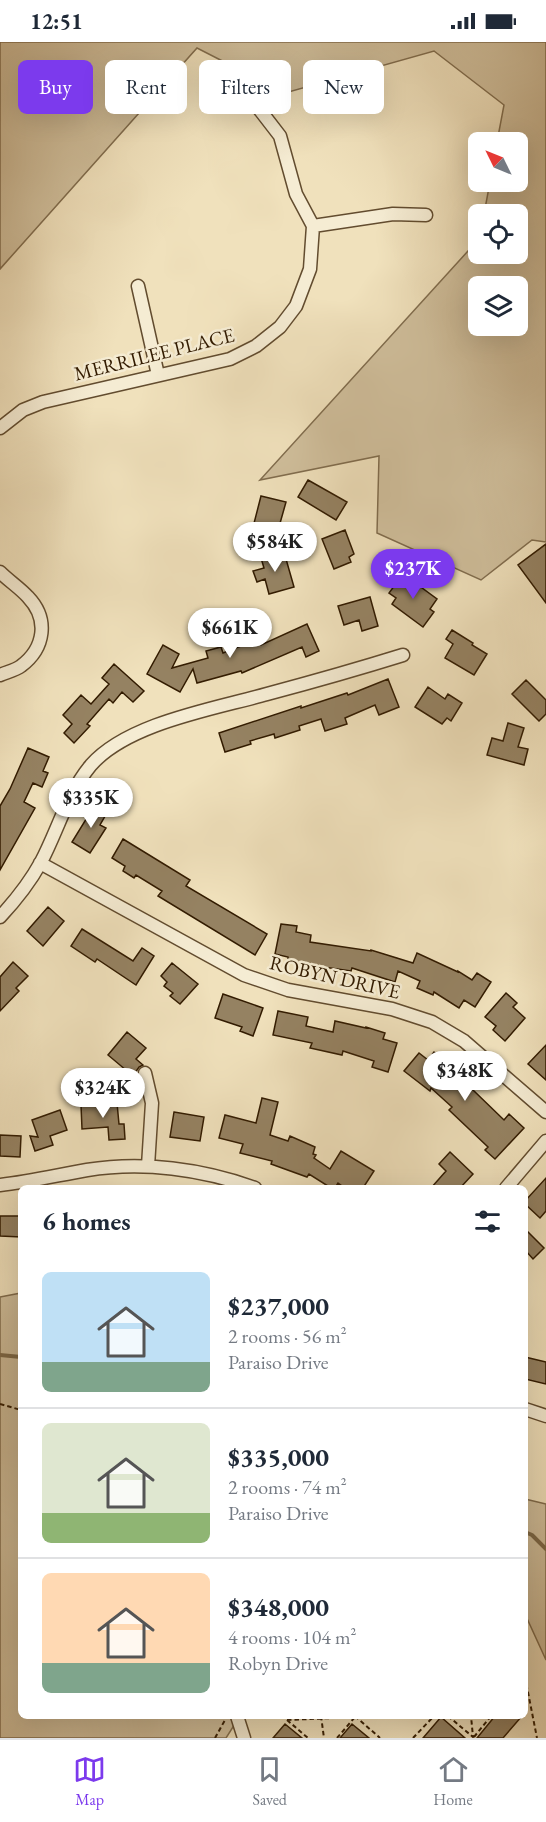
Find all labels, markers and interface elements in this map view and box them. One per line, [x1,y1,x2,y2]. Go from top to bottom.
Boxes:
text: 12:51 [30,7,83,36]
chip: Buy [18,60,93,114]
chip: Rent [105,60,187,114]
chip: Filters [199,60,291,114]
chip: New [303,60,384,114]
north arrow [468,132,528,192]
map controls [468,132,528,336]
button: locate [468,204,528,264]
button: layers [468,276,528,336]
street label: MERRILEE PLACE [71,322,237,386]
pin: $584K [233,522,317,573]
text: $584K [247,528,303,554]
pin: $237K [371,549,455,600]
text: $237K [385,555,441,581]
pin: $661K [188,608,272,659]
text: $661K [202,614,258,640]
pin: $335K [49,778,133,829]
text: $335K [63,784,119,810]
street label: ROBYN DRIVE [267,949,403,1005]
pin: $348K [423,1051,507,1102]
text: $348K [437,1057,493,1083]
pin: $324K [61,1068,145,1119]
text: $324K [75,1074,131,1100]
text: 6 homes [42,1204,131,1238]
icon: filters [471,1205,504,1238]
text: $237,000 [228,1289,329,1323]
icon: home [90,1296,162,1368]
text: 2 rooms · 56 m² [228,1323,347,1349]
text: Paraiso Drive [228,1349,329,1375]
text: $335,000 [228,1440,329,1474]
icon: home [90,1447,162,1519]
text: 2 rooms · 74 m² [228,1474,347,1500]
text: Paraiso Drive [228,1500,329,1526]
text: $348,000 [228,1590,329,1624]
icon: home [90,1597,162,1669]
text: 4 rooms · 104 m² [228,1624,356,1650]
text: Robyn Drive [228,1650,328,1676]
tab: Map [73,1753,106,1810]
tab: Saved [253,1753,287,1810]
tab: Home [433,1753,473,1810]

